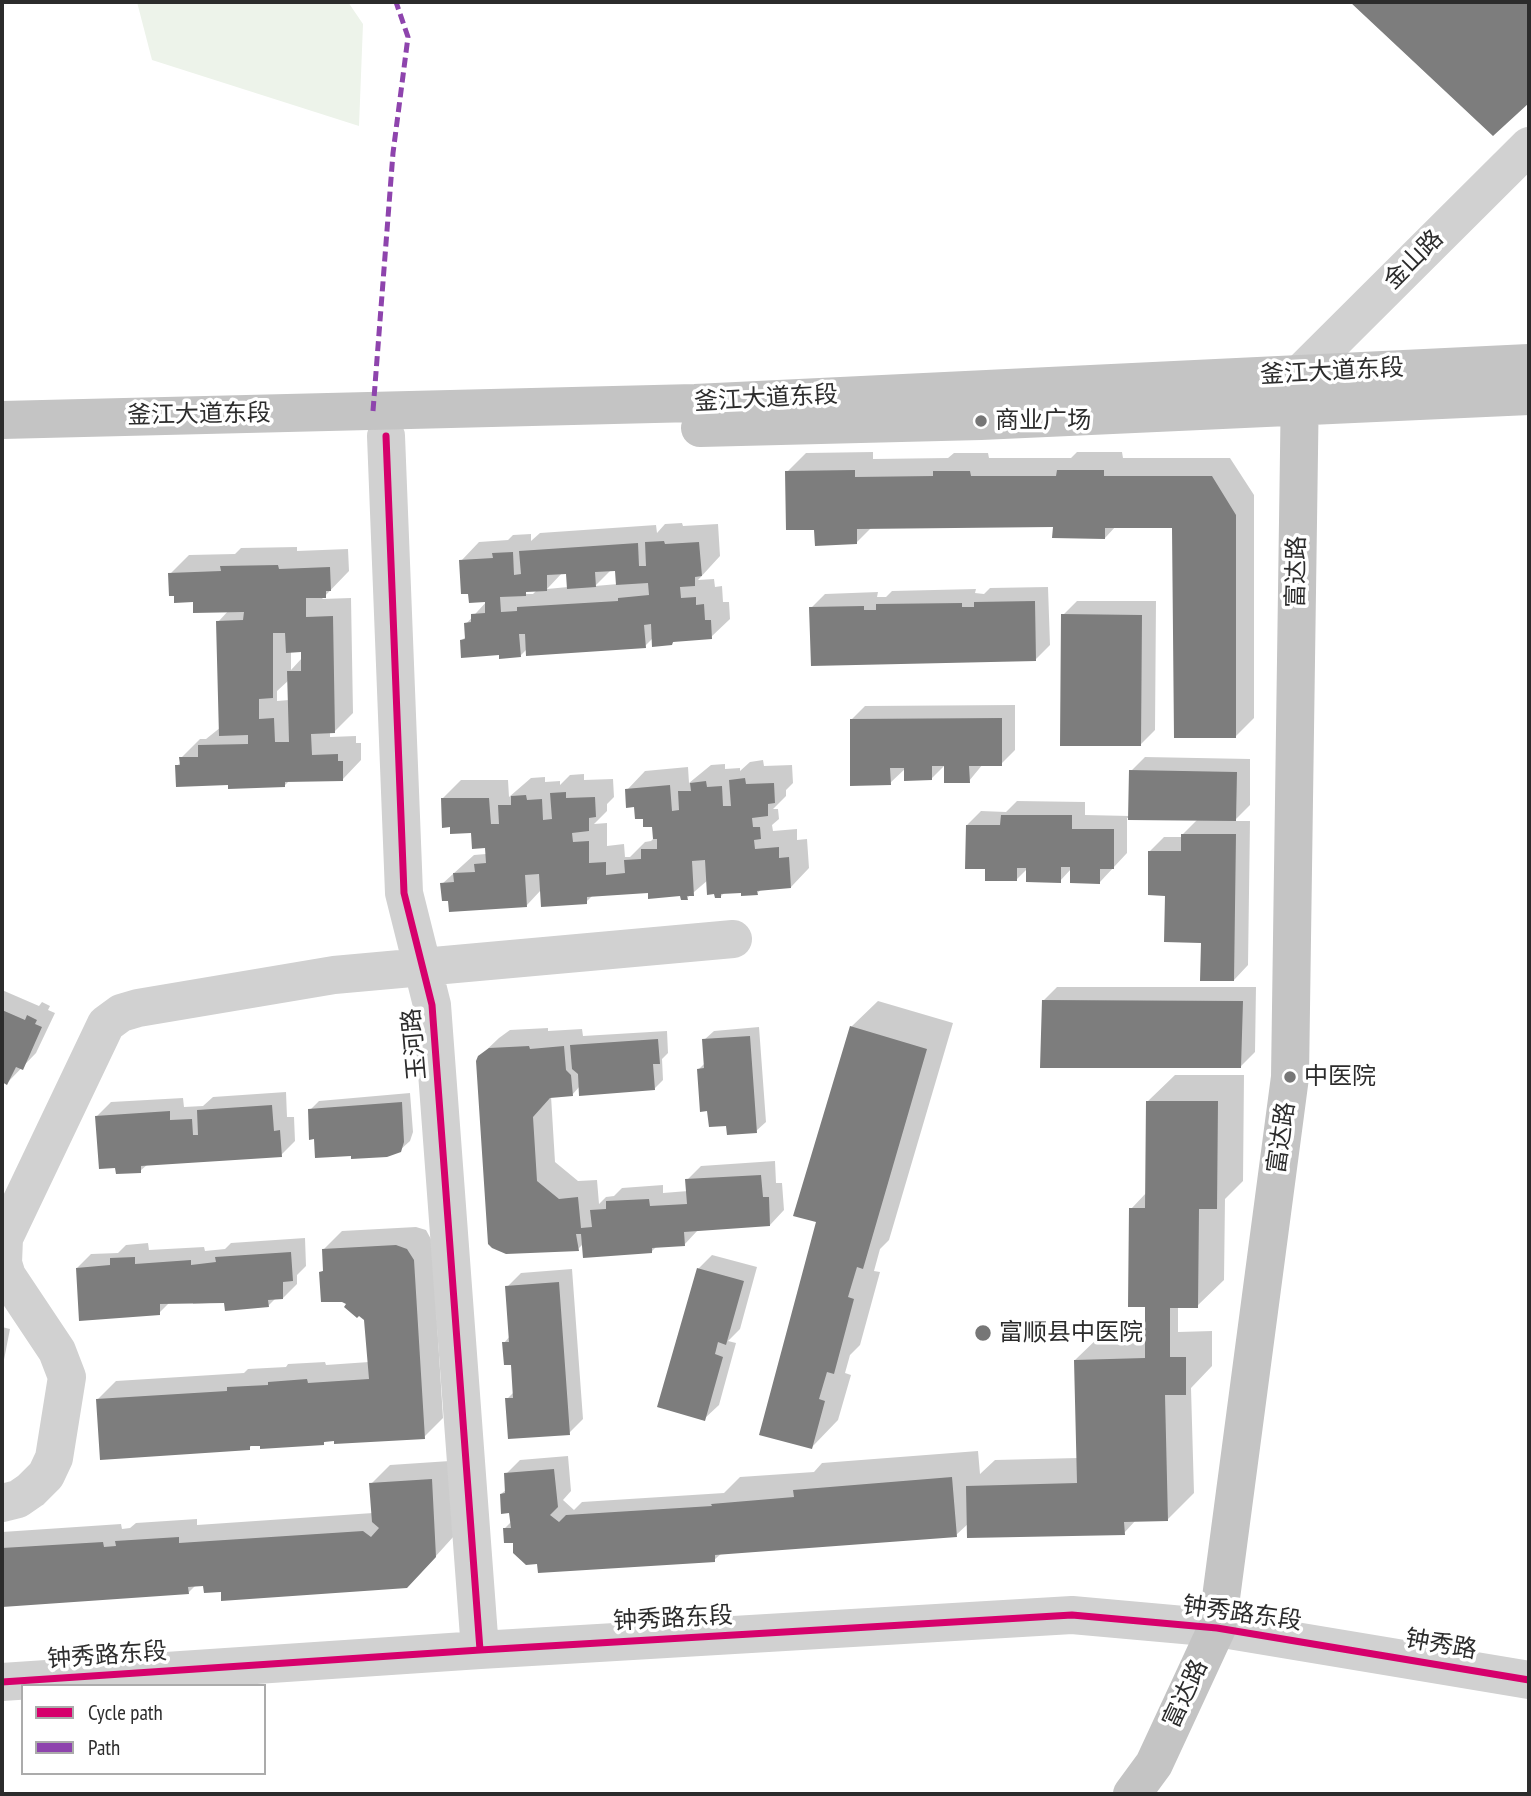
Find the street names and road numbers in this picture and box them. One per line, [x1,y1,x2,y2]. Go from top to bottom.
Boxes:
street label: 金山路 [1378,224,1450,296]
street label: 釜江大道东段 [1259,354,1405,390]
street label: 釜江大道东段 [693,381,839,417]
street label: 釜江大道东段 [127,399,271,431]
street label: 富达路 [1282,536,1312,608]
street label: 玉河路 [398,1007,432,1081]
street label: 富达路 [1263,1100,1301,1176]
street label: 钟秀路东段 [1181,1591,1303,1637]
street label: 钟秀路东段 [612,1601,734,1637]
street label: 钟秀路 [1403,1625,1479,1665]
street label: 钟秀路东段 [46,1637,168,1675]
street label: 富达路 [1158,1655,1214,1733]

